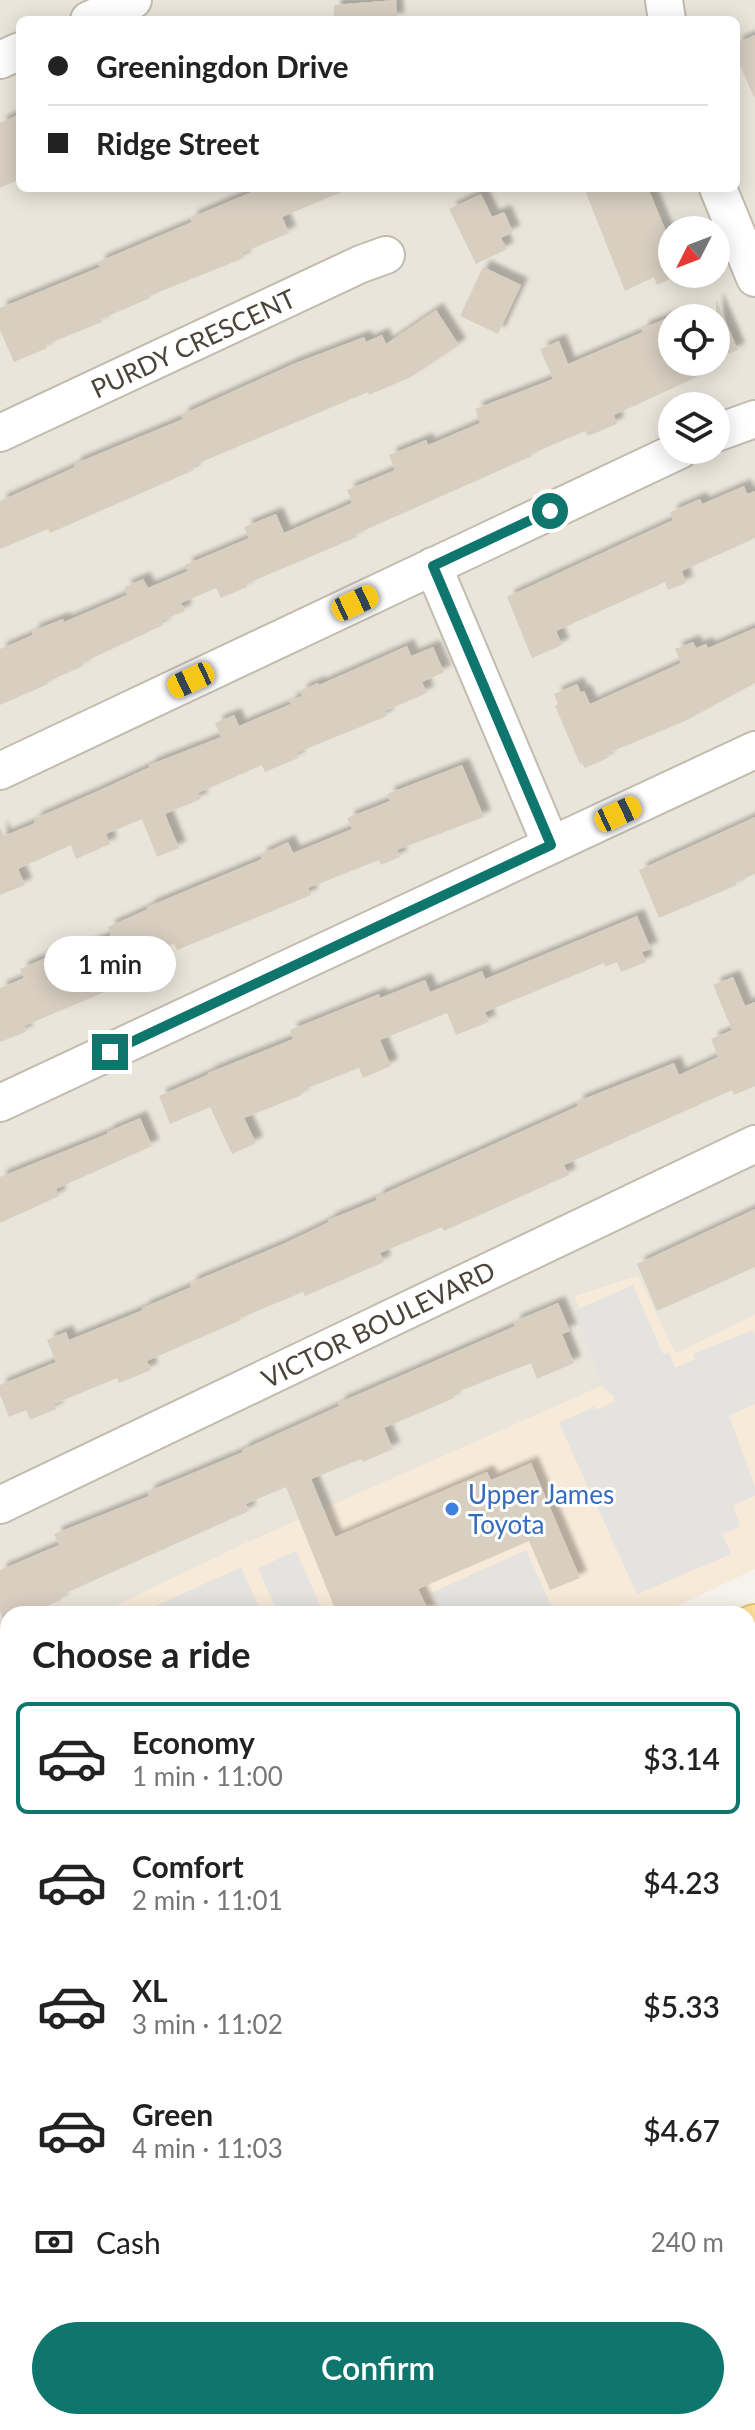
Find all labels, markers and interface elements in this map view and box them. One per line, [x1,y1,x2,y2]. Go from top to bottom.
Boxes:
text: Greeningdon Drive [96,48,349,84]
text: Ridge Street [96,125,259,161]
north arrow [658,216,730,288]
map controls [658,216,730,464]
street label: PURDY CRESCENT [86,282,300,404]
button: locate [658,304,730,376]
button: layers [658,392,730,464]
route start [532,493,568,529]
car [328,582,382,624]
car [164,659,218,701]
car [591,793,645,835]
callout: 1 min [44,936,176,992]
text: 1 min [78,948,142,980]
route end [92,1034,128,1070]
street label: VICTOR BOULEVARD [256,1254,500,1394]
place label: Upper James Toyota [468,1478,614,1540]
marker: Upper James Toyota [443,1500,461,1518]
text: Choose a ride [32,1632,251,1676]
icon: car [36,1722,108,1794]
text: Economy [132,1724,255,1760]
text: $3.14 [643,1740,720,1776]
text: 1 min · 11:00 [132,1760,283,1792]
icon: car [36,1846,108,1918]
text: Comfort [132,1848,244,1884]
text: $4.23 [643,1864,720,1900]
text: 2 min · 11:01 [132,1884,283,1916]
icon: car [36,1970,108,2042]
text: XL [132,1972,168,2008]
text: $5.33 [643,1988,720,2024]
text: 3 min · 11:02 [132,2008,283,2040]
icon: car [36,2094,108,2166]
text: Green [132,2096,213,2132]
text: $4.67 [643,2112,720,2148]
text: 4 min · 11:03 [132,2132,283,2164]
icon: cash [32,2220,76,2264]
text: Cash [96,2224,161,2260]
text: 240 m [651,2226,724,2258]
button: Confirm [32,2322,724,2414]

